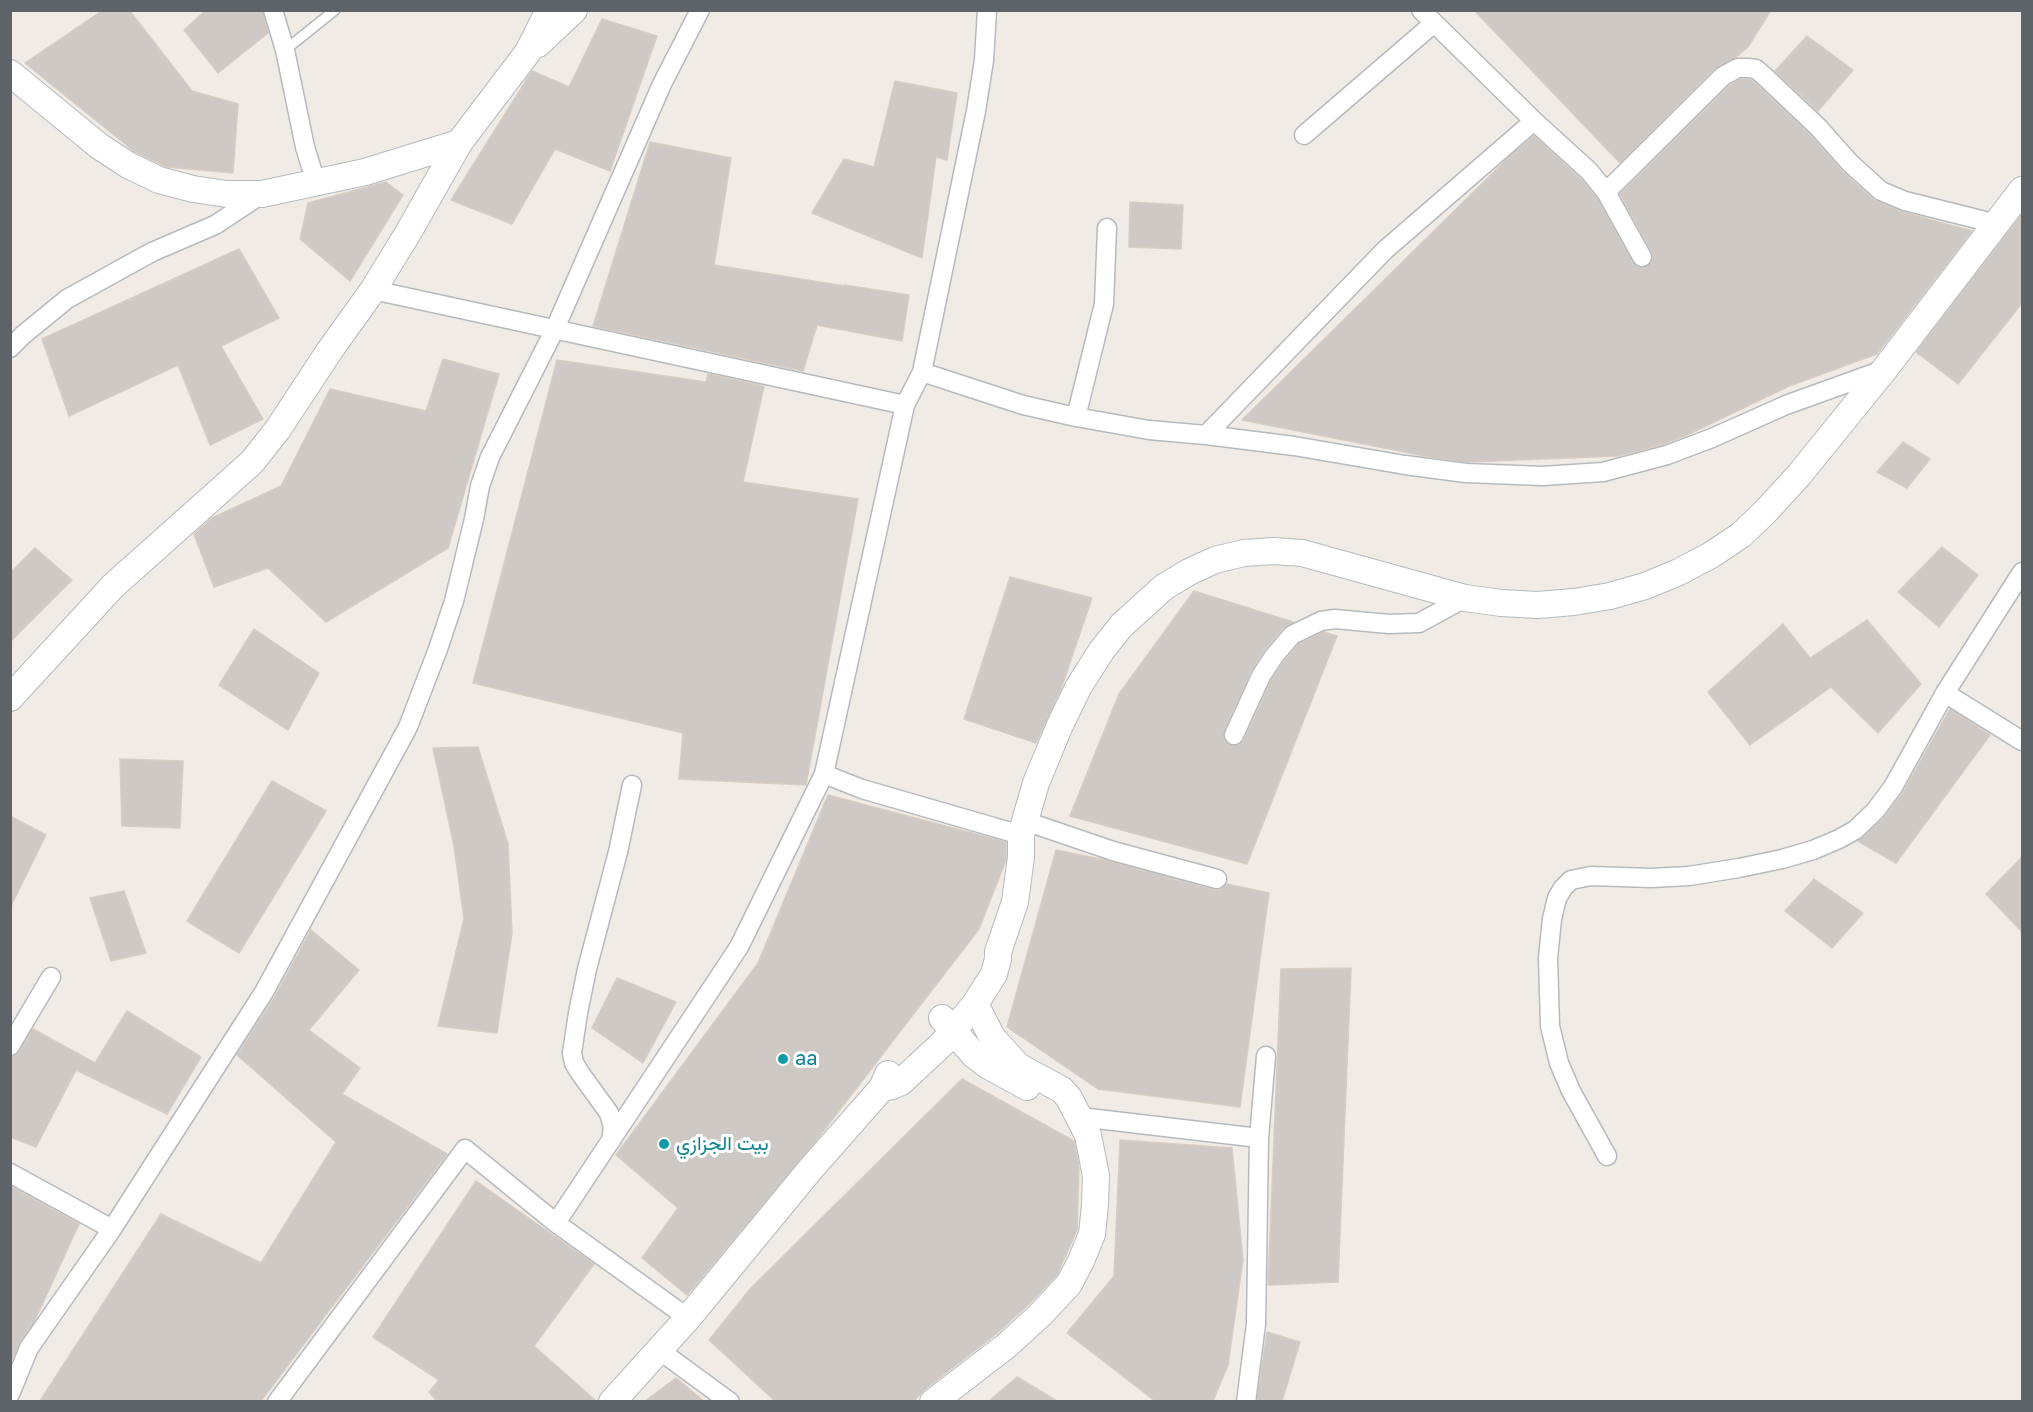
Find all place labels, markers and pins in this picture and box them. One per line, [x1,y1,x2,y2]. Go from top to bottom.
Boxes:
place label: aa [795,1047,818,1071]
marker: aa [776,1052,790,1066]
place label: بيت الجزازي [676,1132,769,1156]
marker: بيت الجزازي [657,1137,671,1151]

